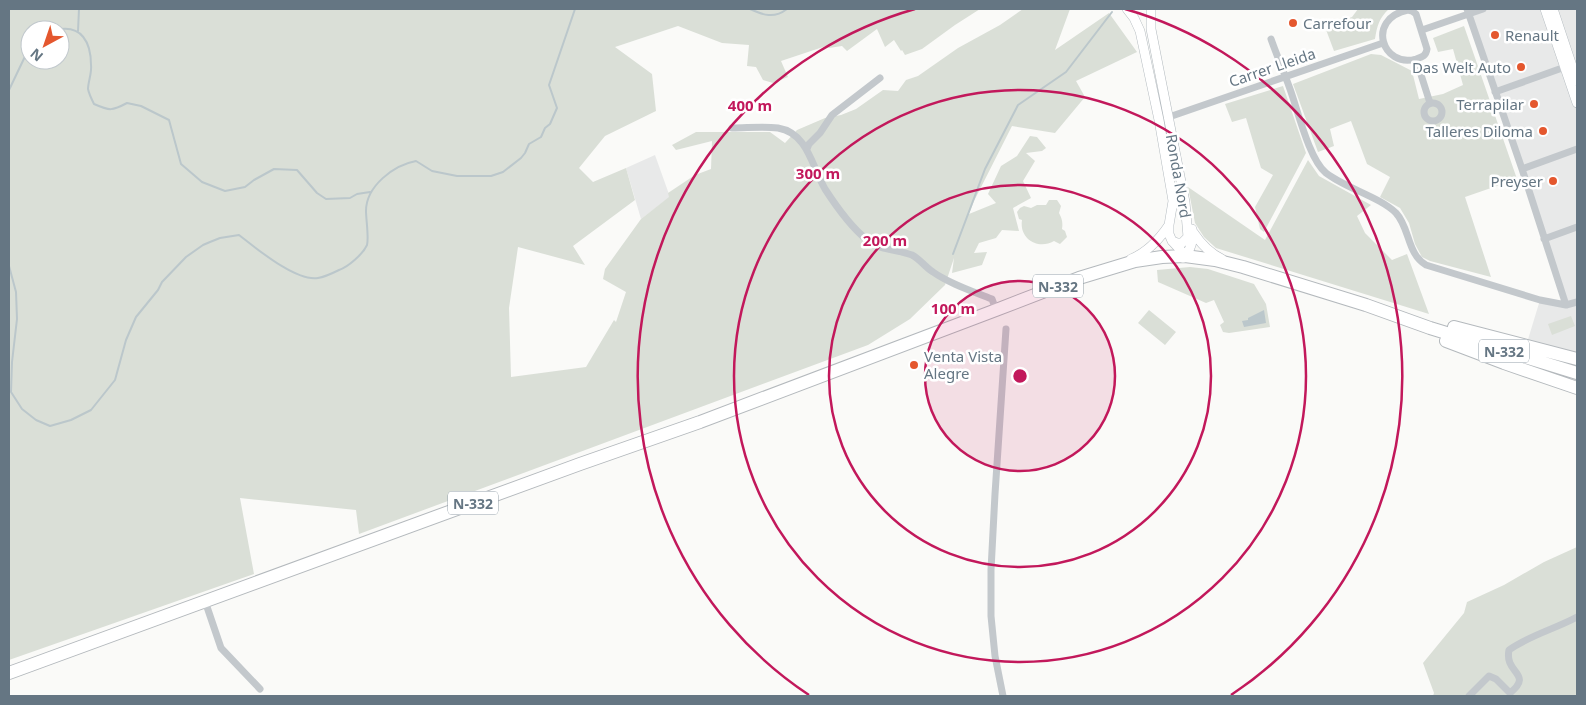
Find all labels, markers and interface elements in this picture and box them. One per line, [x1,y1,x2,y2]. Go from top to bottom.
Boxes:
place label: Carrefour [1303,13,1371,33]
marker: Carrefour [1287,17,1299,29]
north arrow [20,20,70,70]
place label: Renault [1505,25,1560,45]
marker: Renault [1489,29,1501,41]
street label: Carrer Lleida [1226,43,1318,91]
text: N [26,44,47,66]
place label: Das Welt Auto [1412,57,1511,77]
marker: Das Welt Auto [1515,61,1527,73]
place label: Terrapilar [1456,94,1524,114]
text: 400 m [728,95,772,115]
marker: Terrapilar [1528,98,1540,110]
place label: Talleres Diloma [1426,121,1533,141]
marker: Talleres Diloma [1537,125,1549,137]
street label: Ronda Nord [1162,133,1196,219]
text: 300 m [796,163,840,183]
place label: Preyser [1490,171,1543,191]
marker: Preyser [1547,175,1559,187]
text: 200 m [863,230,907,250]
road number: N-332 [1033,274,1083,298]
text: 100 m [931,298,975,318]
road number: N-332 [1479,340,1529,362]
place label: Venta Vista Alegre [924,346,1002,383]
marker: Venta Vista Alegre [908,359,920,371]
centre of rings [1011,367,1029,385]
road number: N-332 [448,492,498,514]

